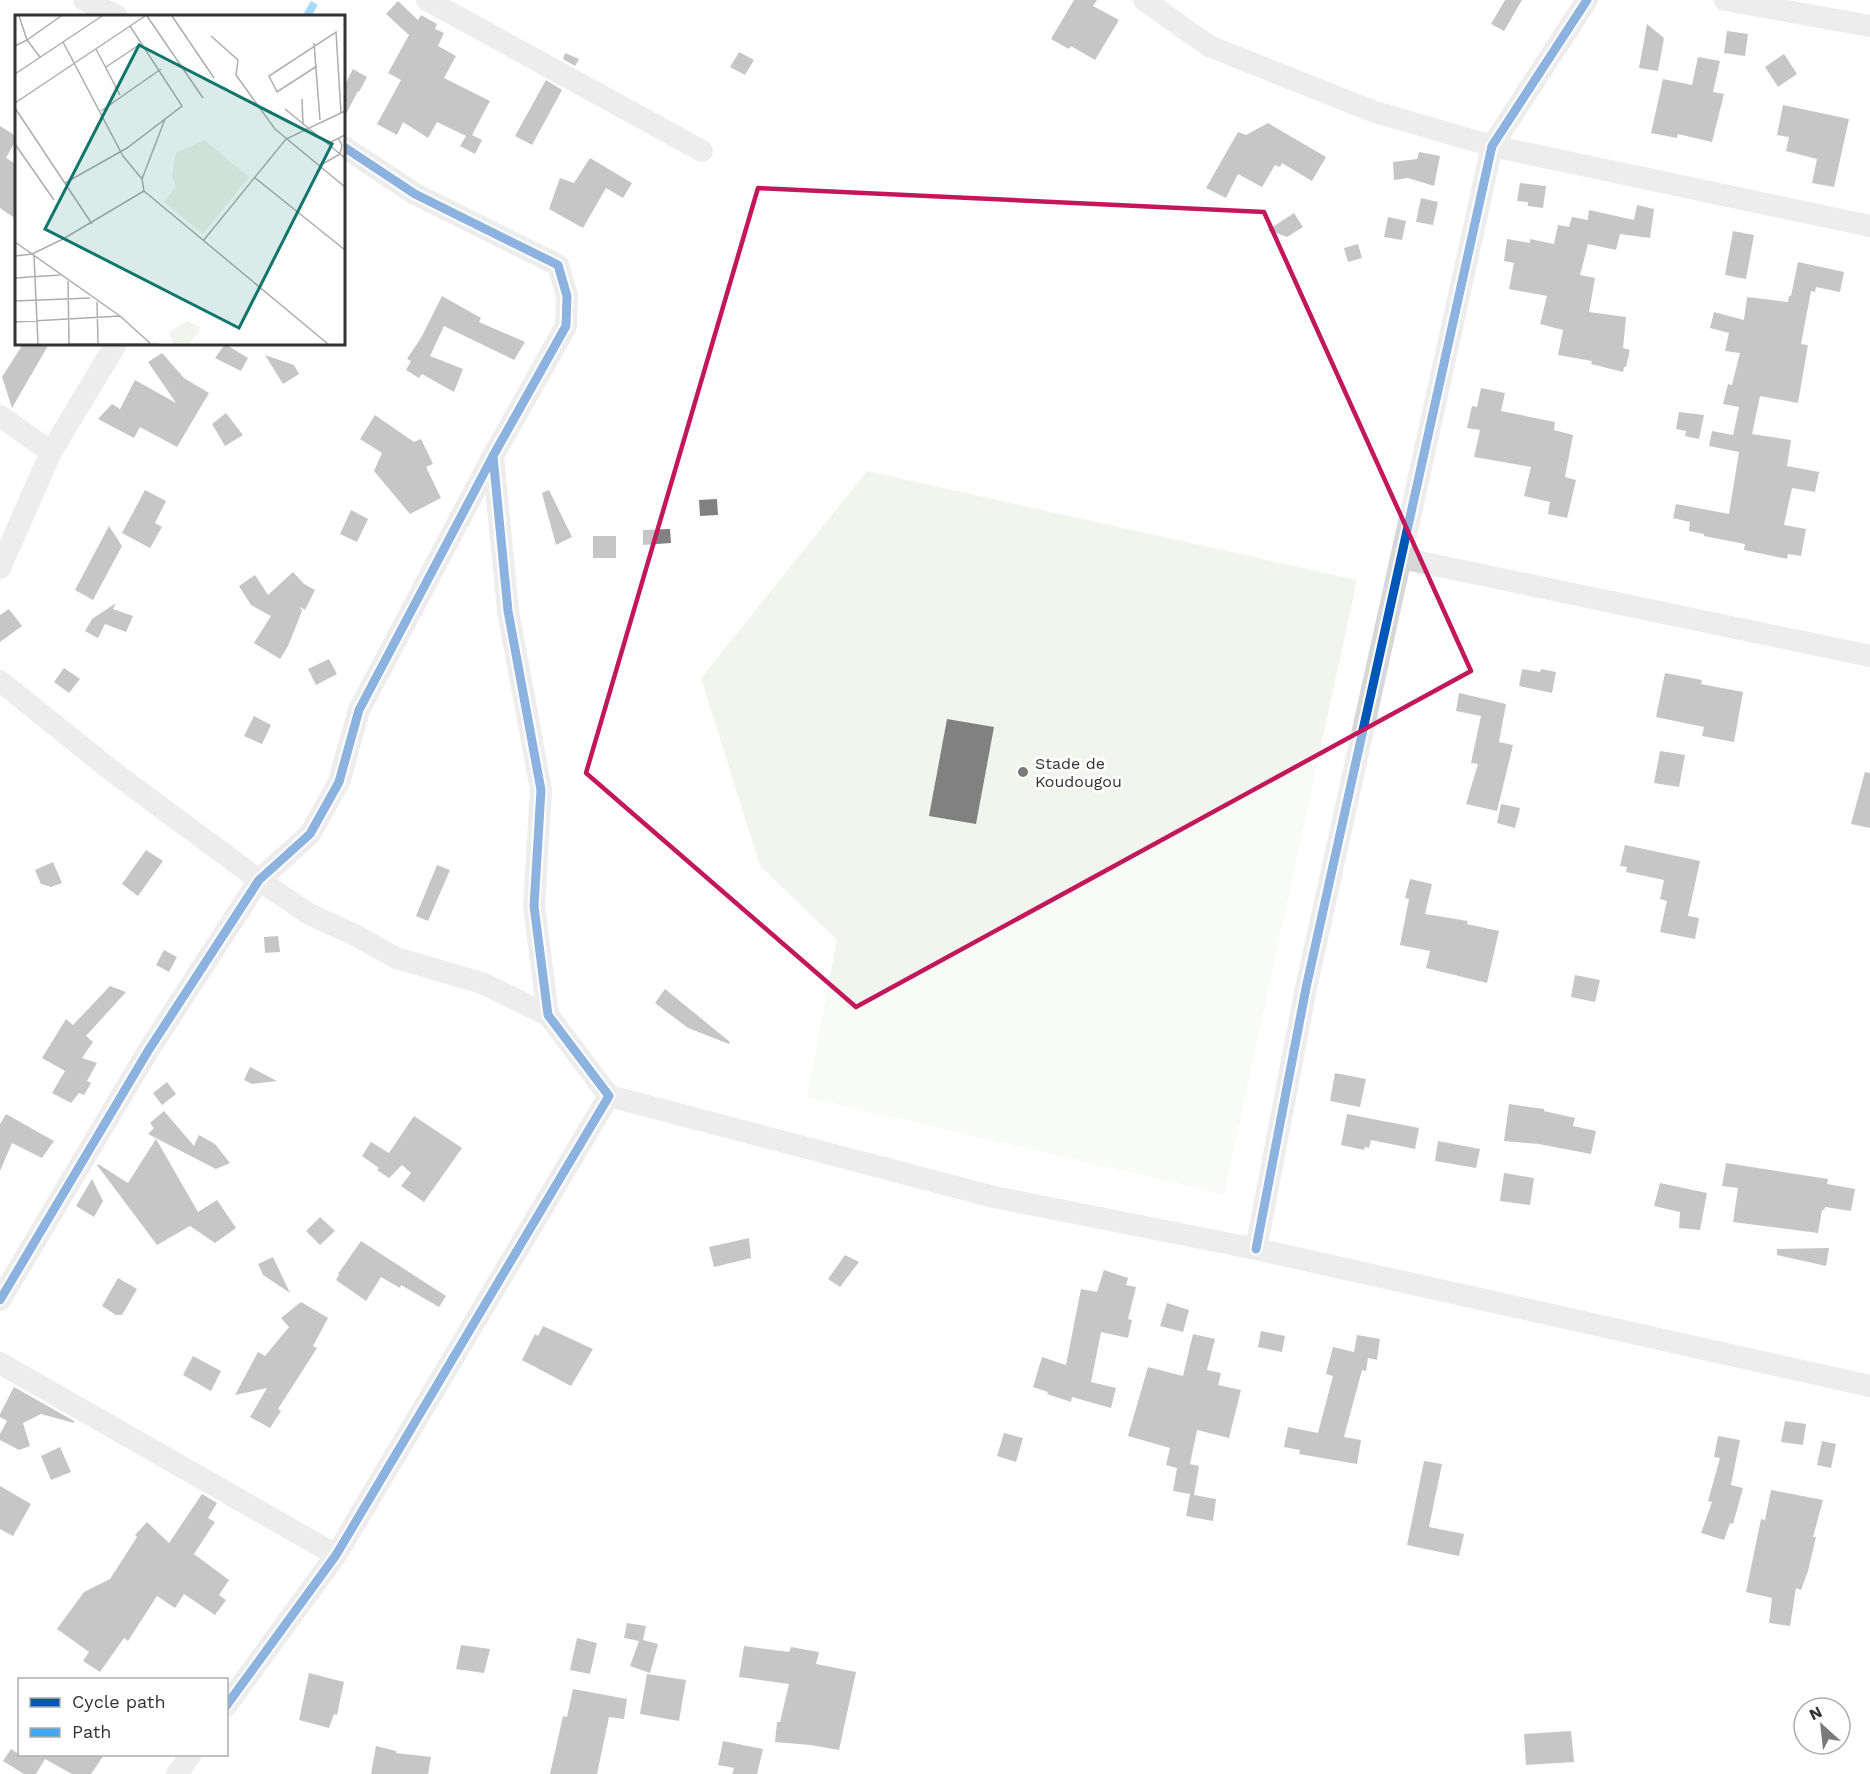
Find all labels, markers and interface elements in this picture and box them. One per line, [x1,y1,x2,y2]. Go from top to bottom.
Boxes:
inset map [15,15,345,345]
place label: Stade de Koudougou [1035,754,1122,791]
marker: Stade de Koudougou [1016,765,1030,779]
legend [18,1678,228,1756]
text: Cycle path [72,1691,166,1712]
north arrow [1792,1696,1852,1756]
text: N [1806,1702,1825,1724]
text: Path [72,1721,112,1742]

